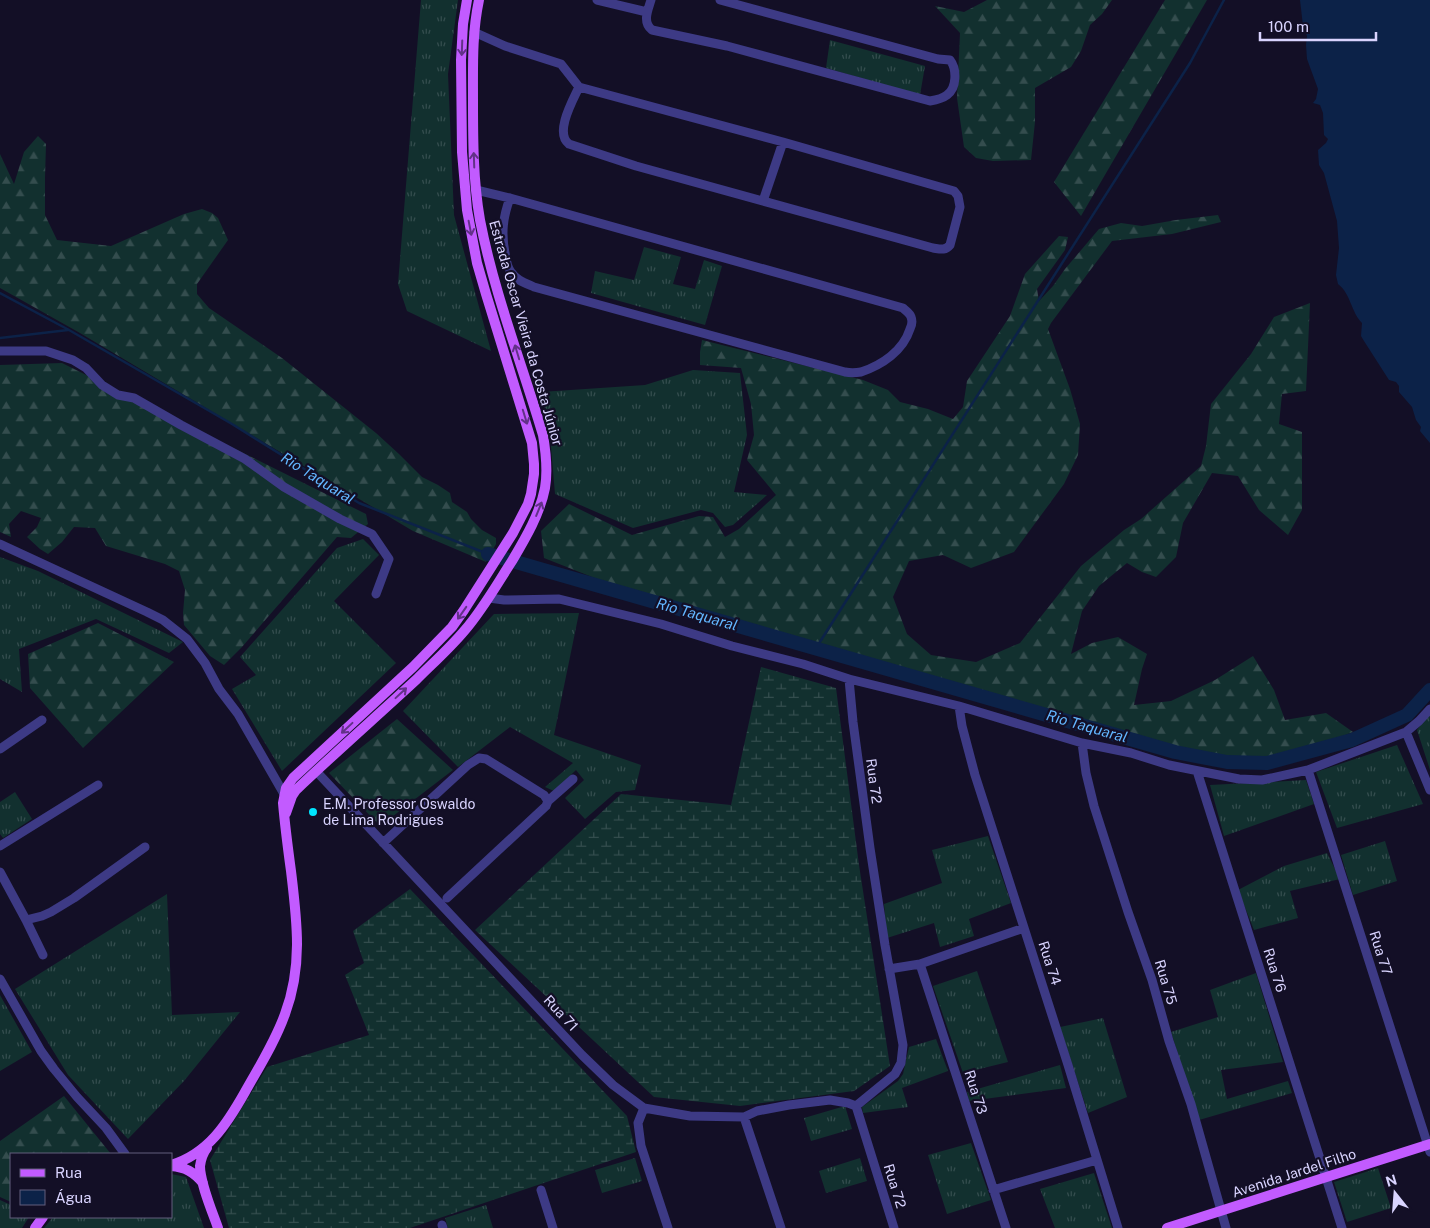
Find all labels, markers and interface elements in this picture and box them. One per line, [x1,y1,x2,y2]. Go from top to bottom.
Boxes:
scale bar [1260,10,1376,42]
text: 100 m [1268,18,1309,35]
one-way arrow [457,40,466,56]
one-way arrow [470,152,479,168]
street label: Estrada Oscar Vieira da Costa Júnior [486,218,566,448]
one-way arrow [465,219,475,235]
one-way arrow [512,345,521,360]
one-way arrow [520,409,530,425]
water label: Rio Taquaral [278,449,358,507]
one-way arrow [535,502,544,517]
water label: Rio Taquaral [654,594,740,634]
one-way arrow [457,606,467,620]
one-way arrow [395,687,407,699]
water label: Rio Taquaral [1044,706,1130,746]
one-way arrow [340,722,353,734]
street label: Rua 72 [863,757,885,805]
place label: E.M. Professor Oswaldo de Lima Rodrigues [323,796,476,828]
marker: E.M. Professor Oswaldo de Lima Rodrigues [307,806,319,818]
street label: Rua 77 [1366,929,1396,977]
street label: Rua 74 [1035,939,1065,987]
street label: Rua 76 [1260,946,1290,994]
street label: Rua 75 [1152,958,1180,1006]
street label: Rua 71 [540,992,582,1034]
street label: Rua 73 [961,1068,991,1116]
street label: Avenida Jardel Filho [1230,1145,1358,1201]
legend [10,1153,172,1218]
street label: Rua 72 [881,1162,909,1210]
text: Rua [55,1164,82,1181]
north arrow [1370,1168,1420,1218]
text: N [1384,1171,1399,1190]
text: Água [55,1189,92,1206]

